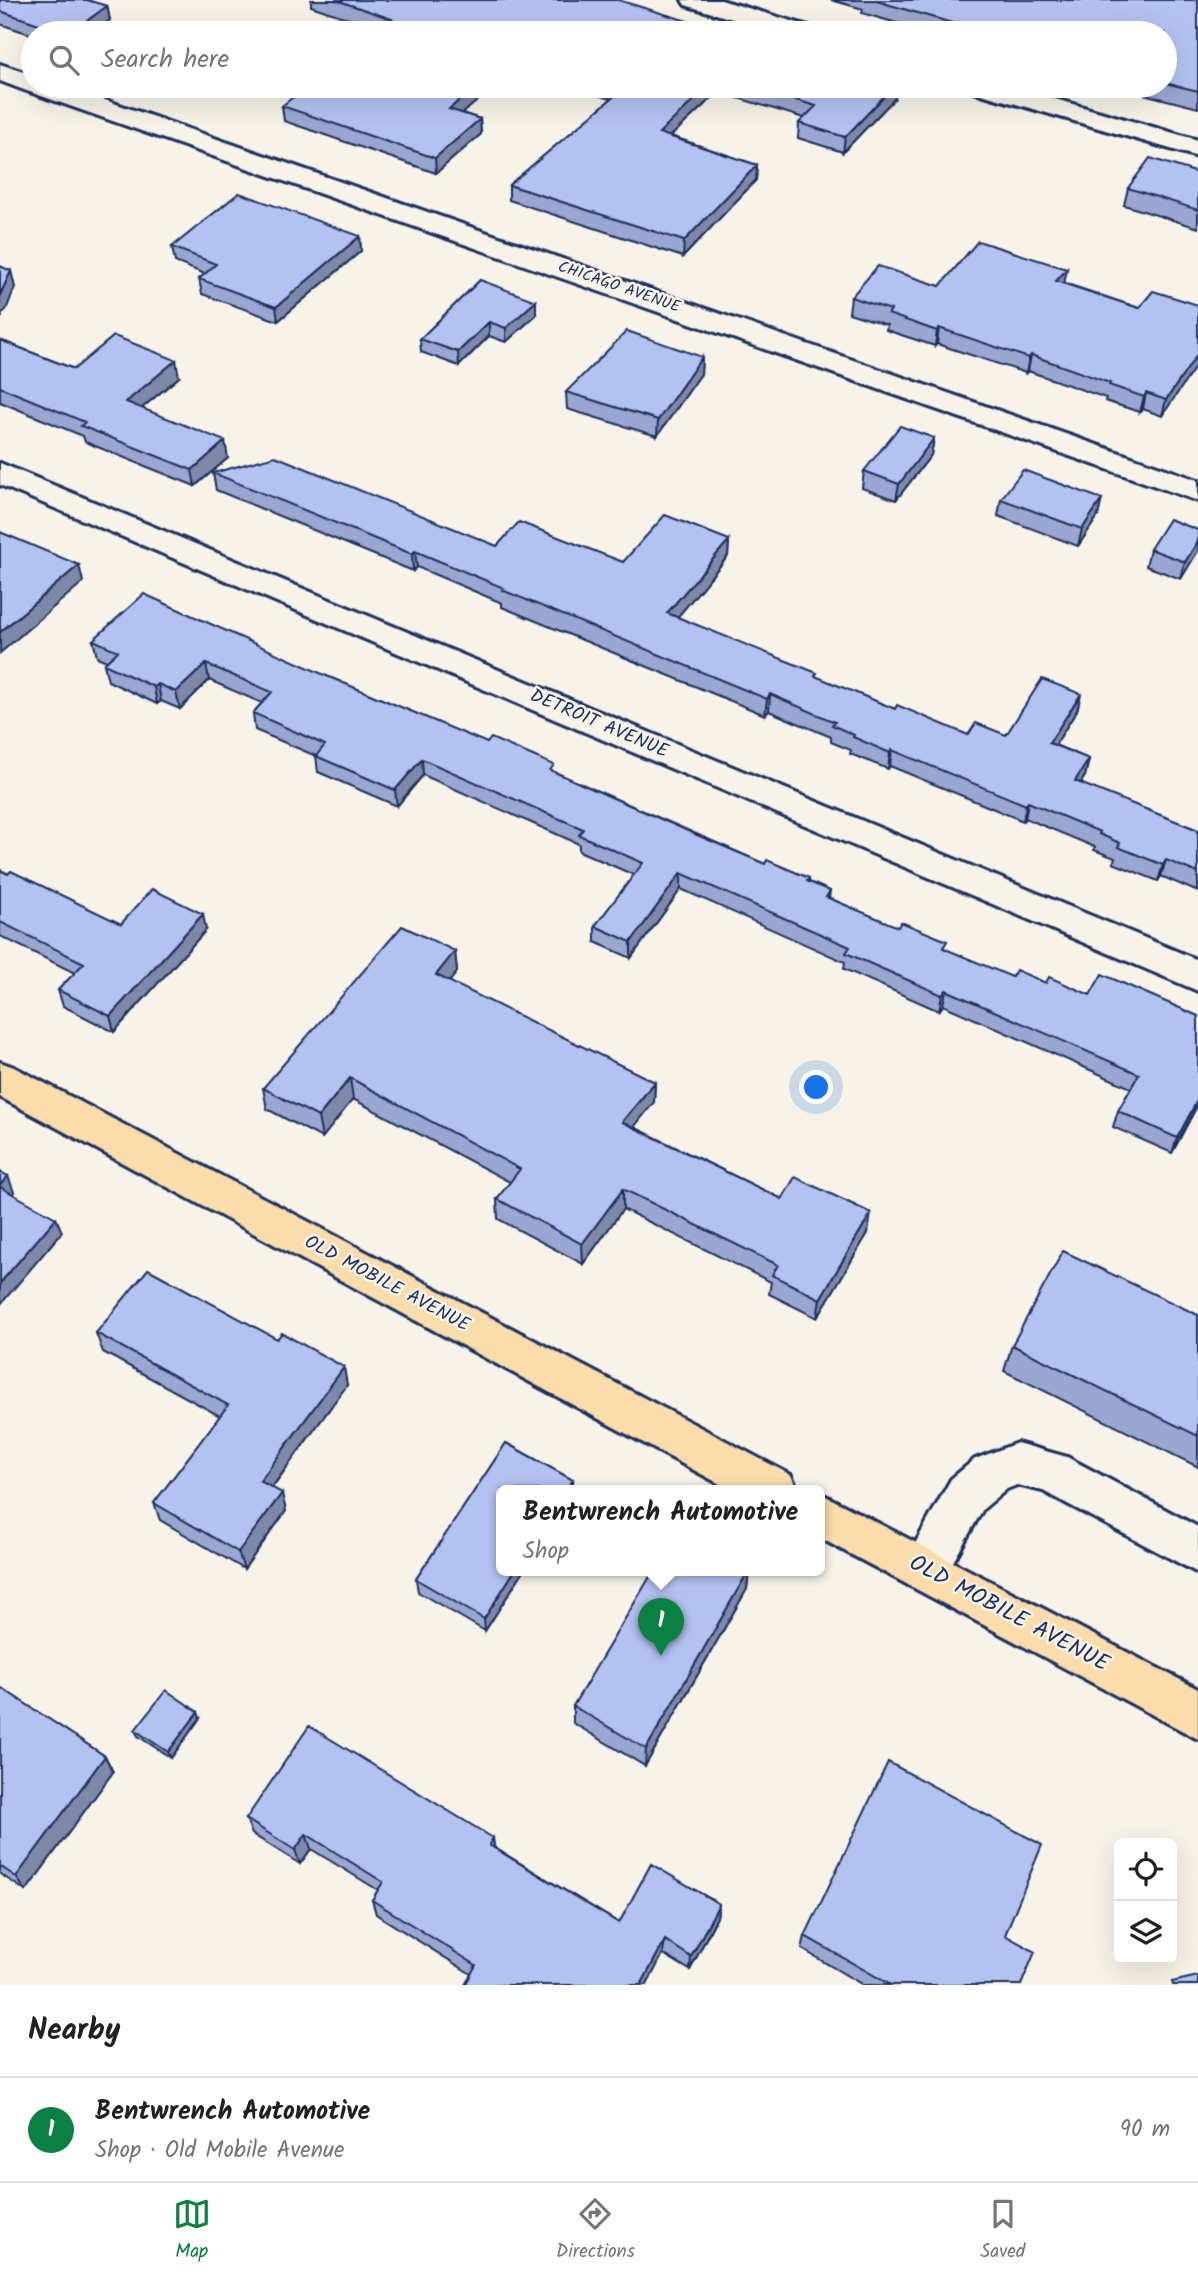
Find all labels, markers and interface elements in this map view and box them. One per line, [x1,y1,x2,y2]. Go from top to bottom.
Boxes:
search box [21,21,1177,98]
text: Search here [101,39,229,81]
icon: search [45,41,83,79]
street label: CHICAGO AVENUE [554,254,684,320]
street label: DETROIT AVENUE [525,681,674,767]
your location [799,1070,833,1104]
street label: OLD MOBILE AVENUE [299,1228,476,1341]
popup [496,1485,825,1576]
text: Bentwrench Automotive [523,1492,798,1534]
text: Shop [523,1534,569,1570]
street label: OLD MOBILE AVENUE [902,1546,1116,1682]
pin: 1 [638,1598,684,1656]
map controls [1114,1838,1177,1964]
button: locate [1114,1838,1177,1901]
button: layers [1114,1901,1177,1964]
text: Nearby [28,2007,120,2055]
text: Bentwrench Automotive [95,2091,370,2133]
text: 1 [48,2112,54,2148]
text: 90 m [1120,2112,1170,2148]
text: Shop · Old Mobile Avenue [95,2133,344,2169]
tab: Map [173,2195,211,2267]
tab: Directions [556,2195,635,2267]
tab: Saved [980,2195,1025,2267]

